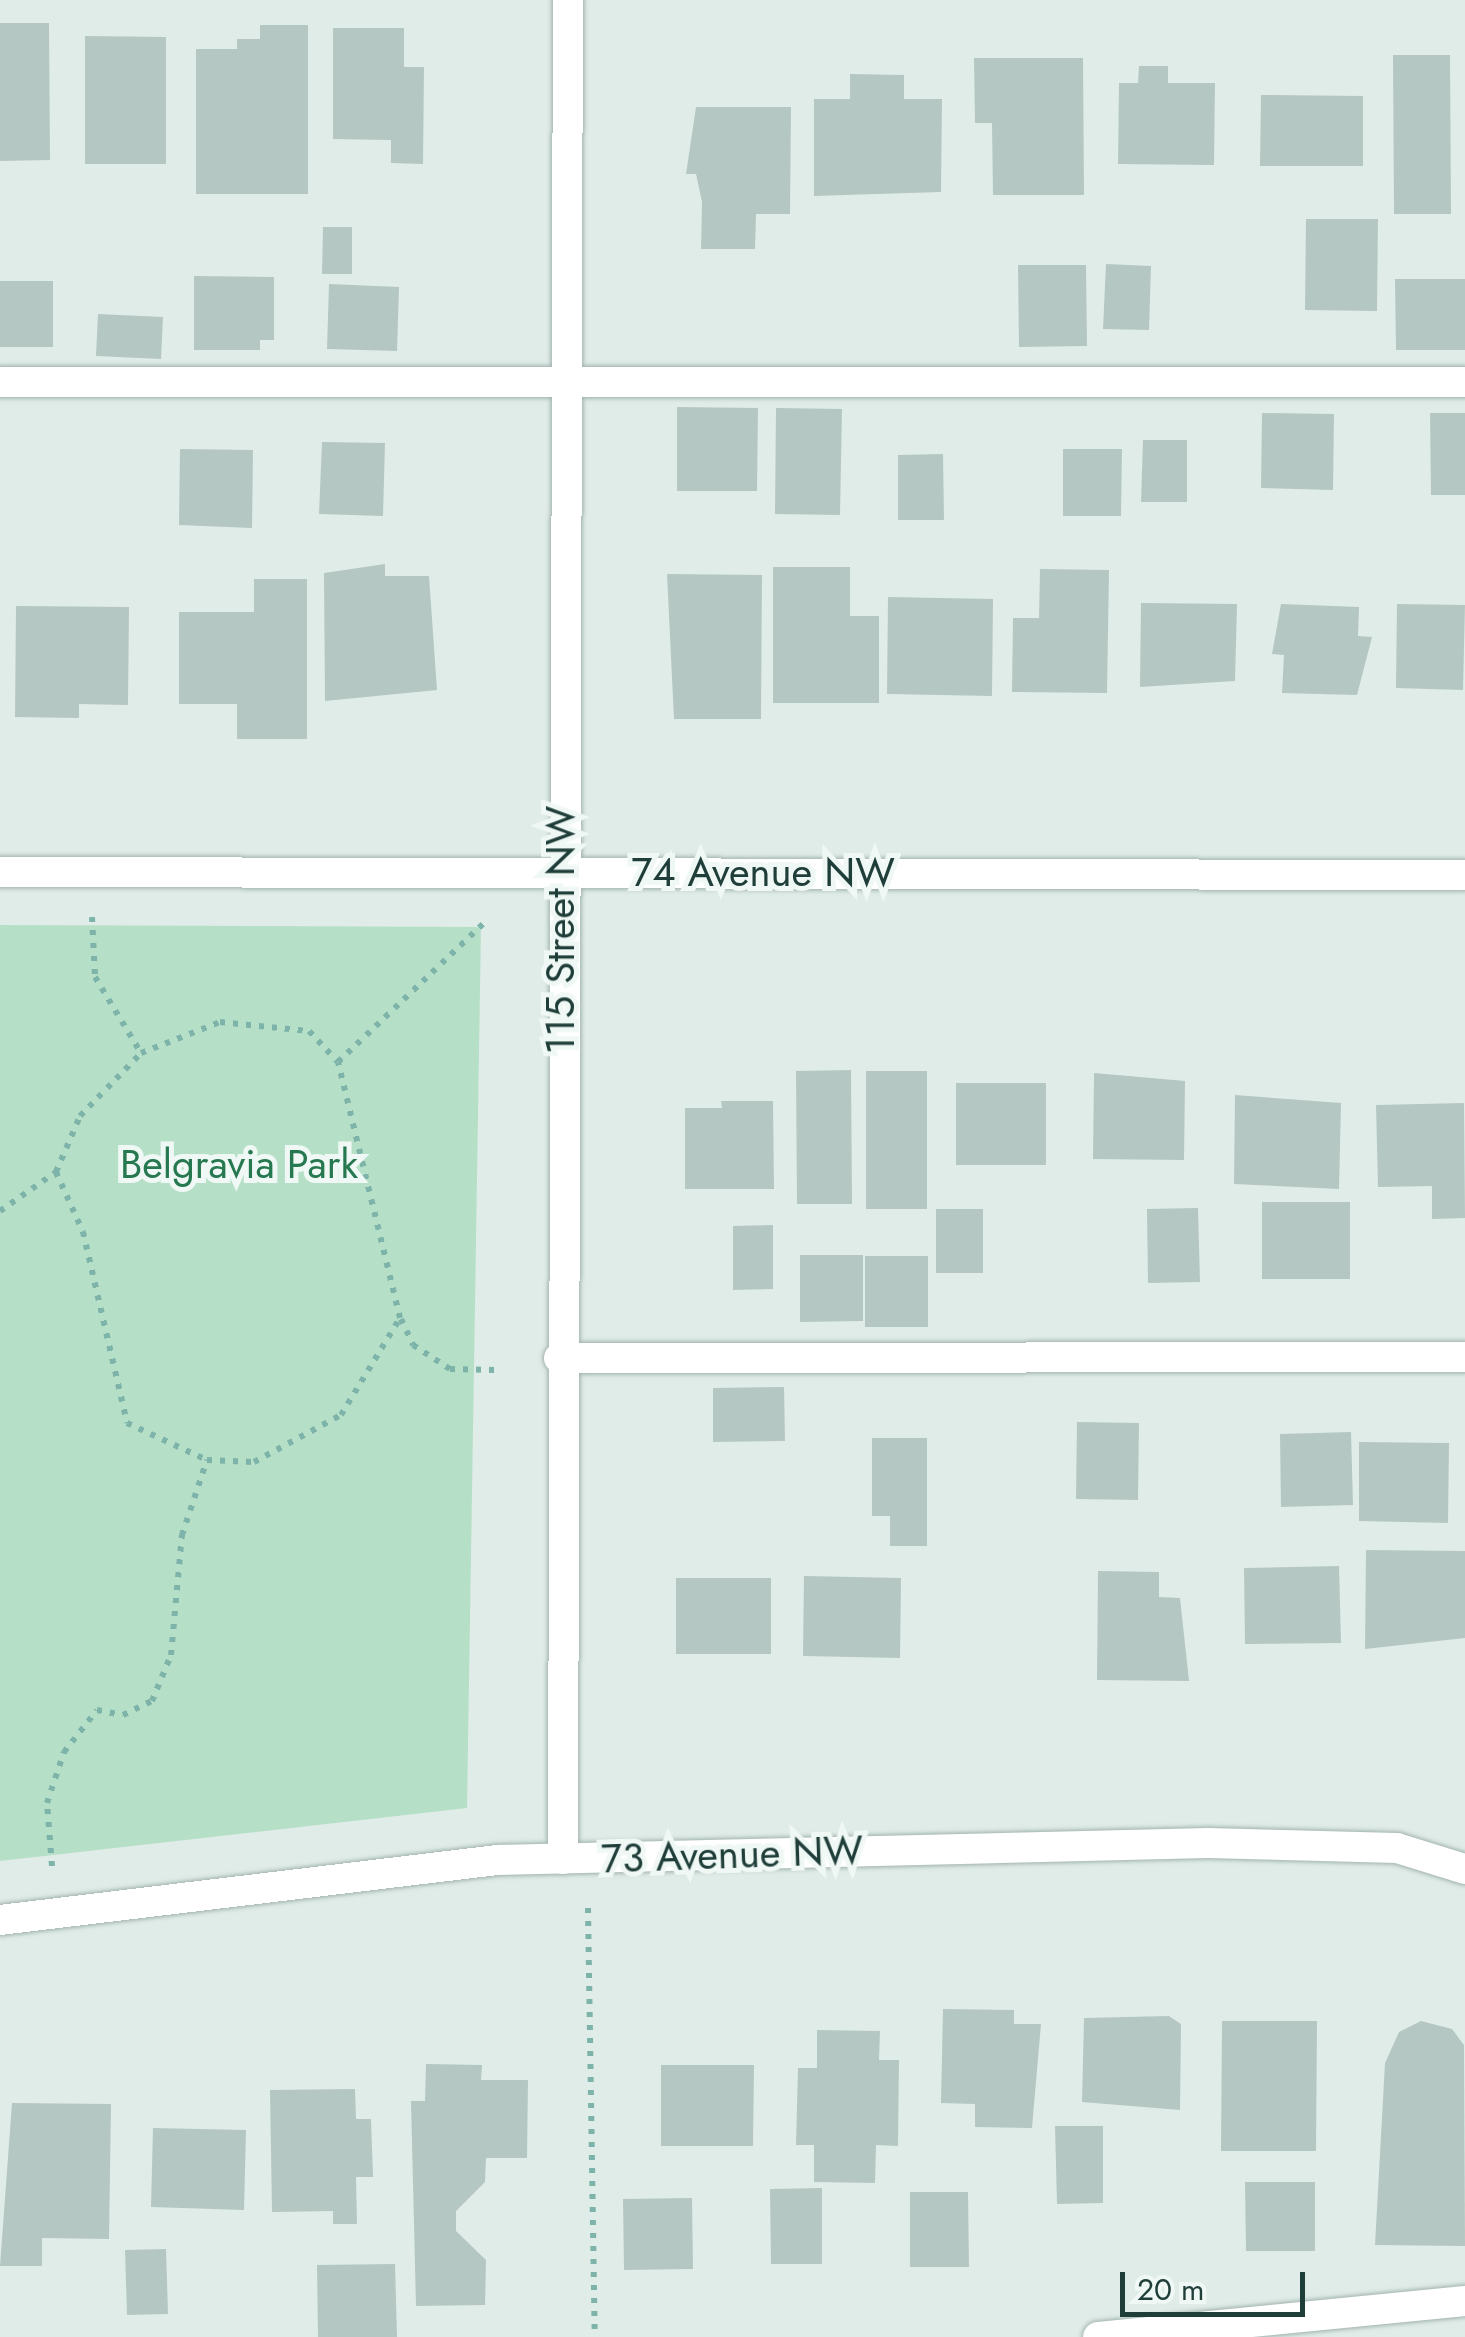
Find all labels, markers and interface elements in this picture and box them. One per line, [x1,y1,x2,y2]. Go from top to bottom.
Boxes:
street label: 115 Street NW [536,806,584,1054]
street label: 74 Avenue NW [631,848,895,896]
park label: Belgravia Park [120,1140,358,1188]
street label: 73 Avenue NW [600,1825,864,1883]
scale bar [1125,2252,1310,2314]
text: 20 m [1137,2268,1204,2311]

